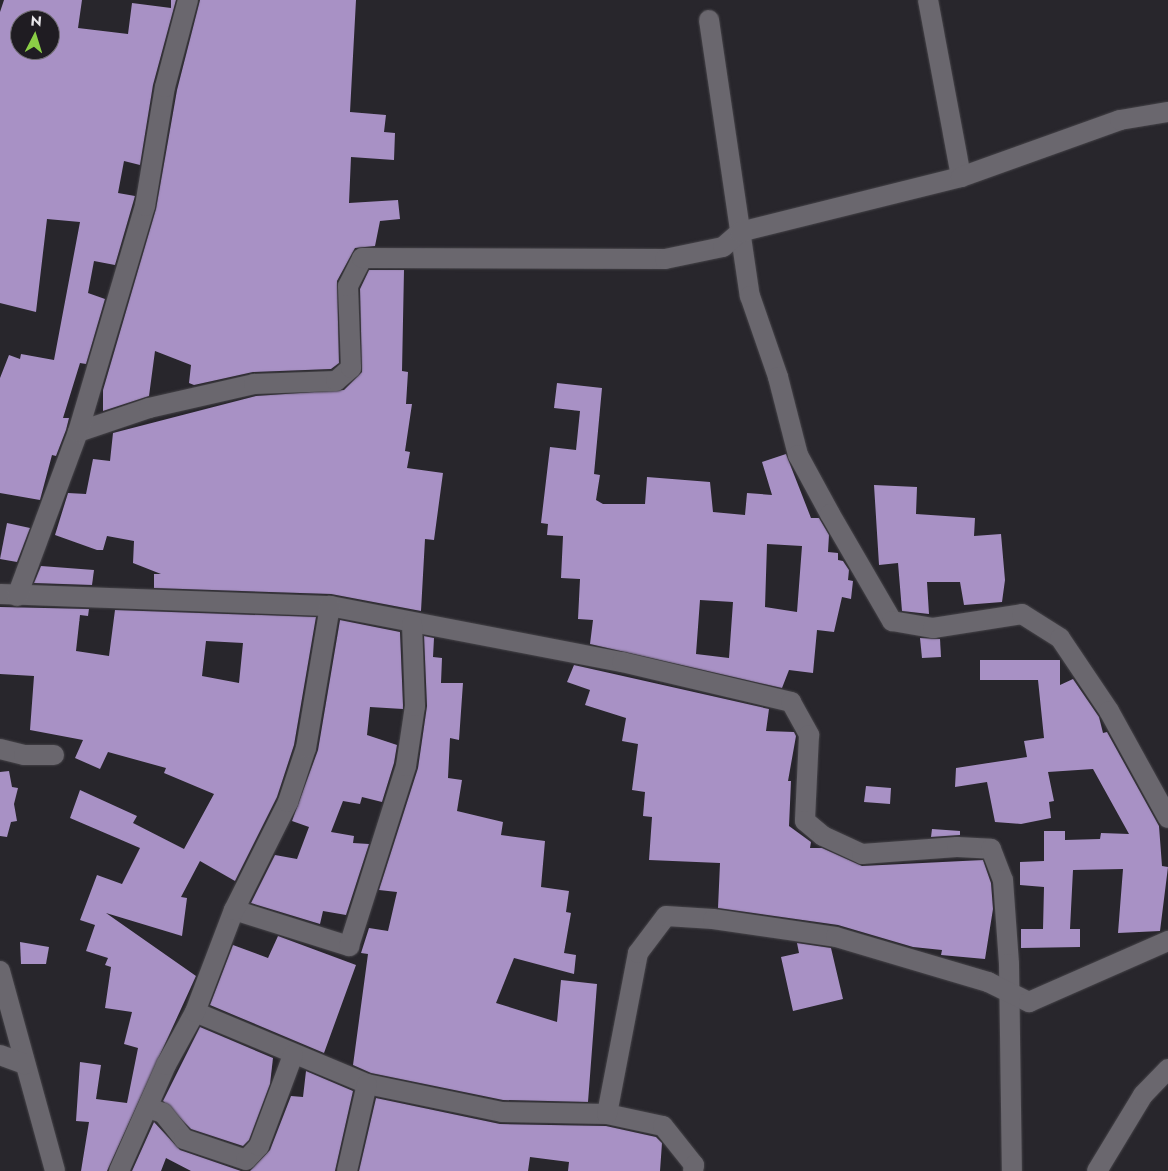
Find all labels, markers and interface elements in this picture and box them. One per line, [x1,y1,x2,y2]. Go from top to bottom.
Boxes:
north arrow [10,10,60,60]
text: N [30,11,43,32]

